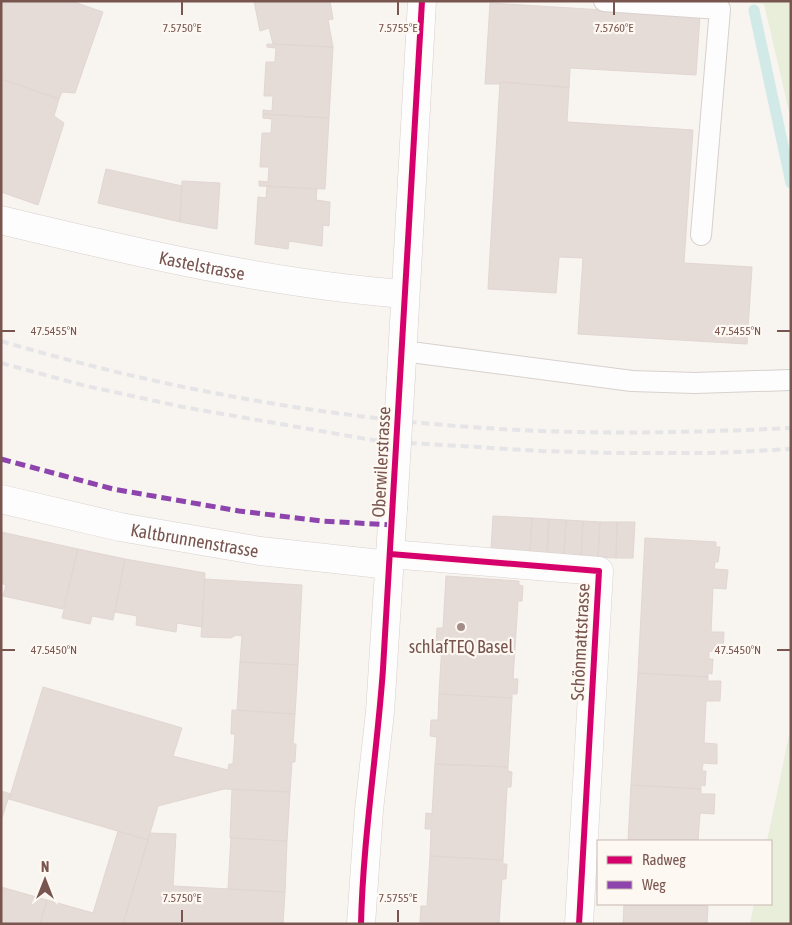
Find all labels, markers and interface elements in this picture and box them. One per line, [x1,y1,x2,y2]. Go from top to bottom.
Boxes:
text: 7.5750°E [163,21,201,35]
text: 7.5755°E [379,21,417,35]
text: 7.5760°E [595,21,633,35]
street label: Kastelstrasse [157,246,247,284]
text: 47.5455°N [31,324,77,338]
text: 47.5455°N [715,324,761,338]
street label: Oberwilerstrasse [368,406,394,518]
street label: Kaltbrunnenstrasse [129,519,260,561]
street label: Schönmattstrasse [566,583,594,701]
marker: schlafTEQ Basel [455,621,467,633]
place label: schlafTEQ Basel [409,636,514,657]
text: 47.5450°N [31,643,77,657]
text: 47.5450°N [715,643,761,657]
legend [597,840,772,905]
text: Radweg [642,851,686,868]
north arrow [20,855,70,905]
text: N [41,859,49,875]
text: Weg [642,876,666,893]
text: 7.5750°E [163,891,201,905]
text: 7.5755°E [379,891,417,905]

